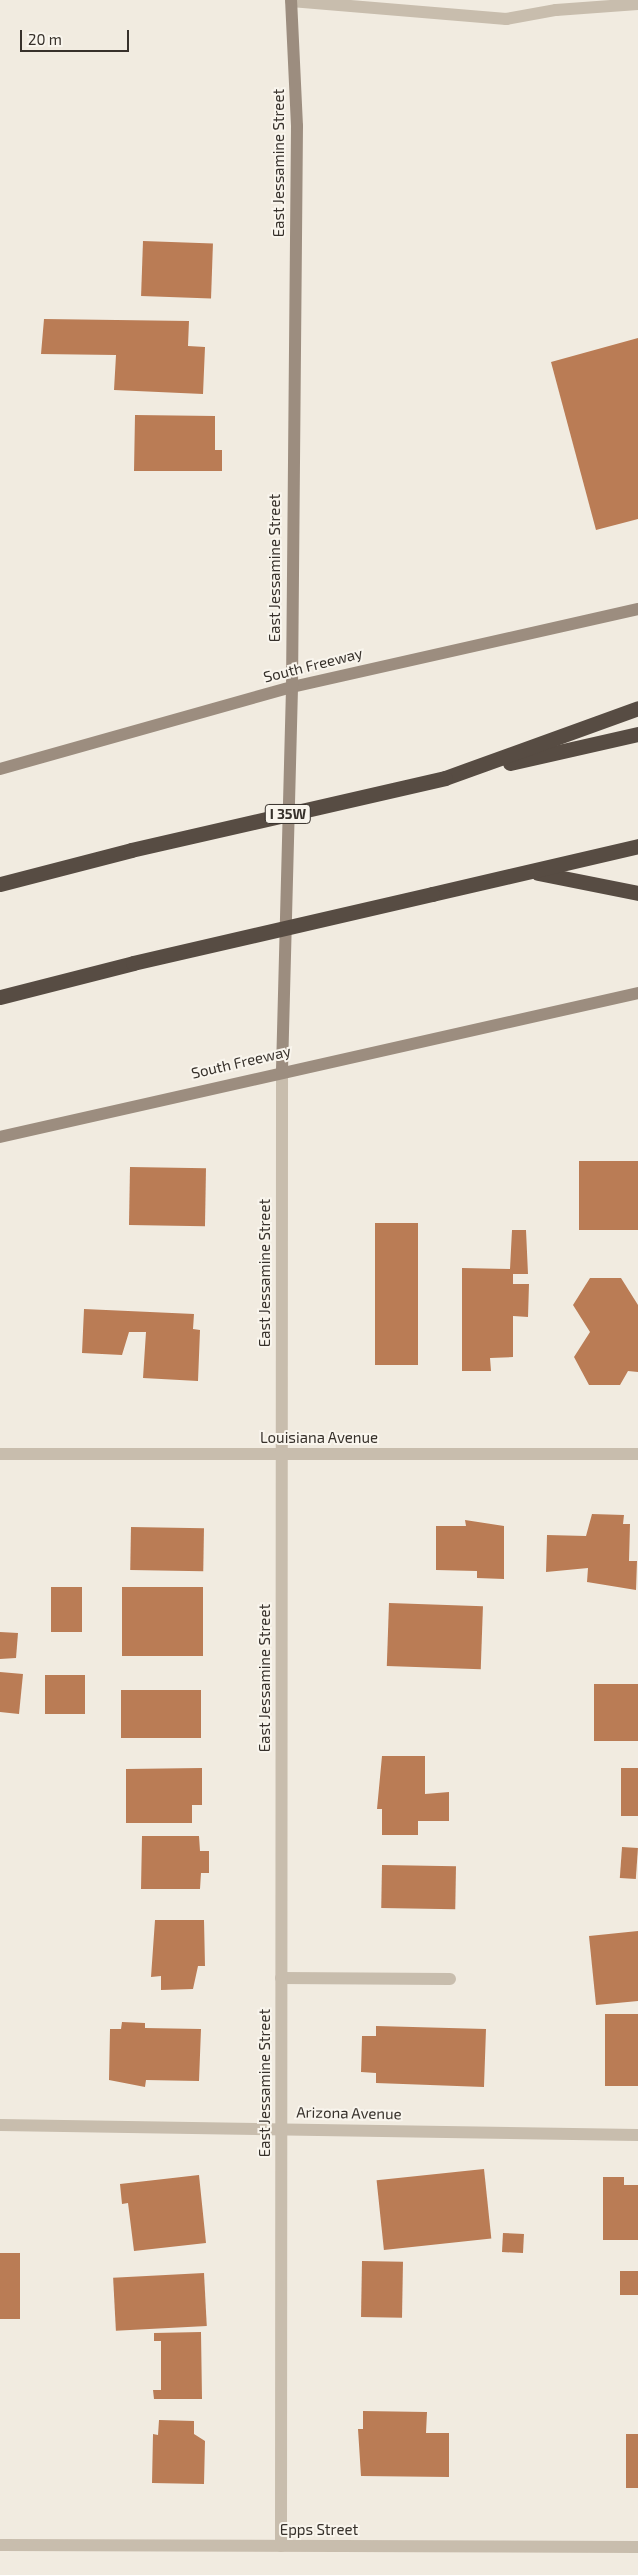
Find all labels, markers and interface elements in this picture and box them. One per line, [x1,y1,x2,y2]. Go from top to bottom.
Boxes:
scale bar [22,20,131,52]
text: 20 m [28,30,62,48]
street label: East Jessamine Street [270,89,288,237]
street label: East Jessamine Street [266,494,284,642]
street label: South Freeway [262,644,364,686]
road number: I 35W [264,802,312,826]
street label: South Freeway [190,1042,292,1082]
street label: East Jessamine Street [256,1199,274,1347]
street label: Louisiana Avenue [260,1429,378,1447]
street label: East Jessamine Street [256,1604,274,1752]
street label: East Jessamine Street [256,2009,274,2157]
street label: Arizona Avenue [296,2103,402,2123]
street label: Epps Street [280,2521,358,2539]

